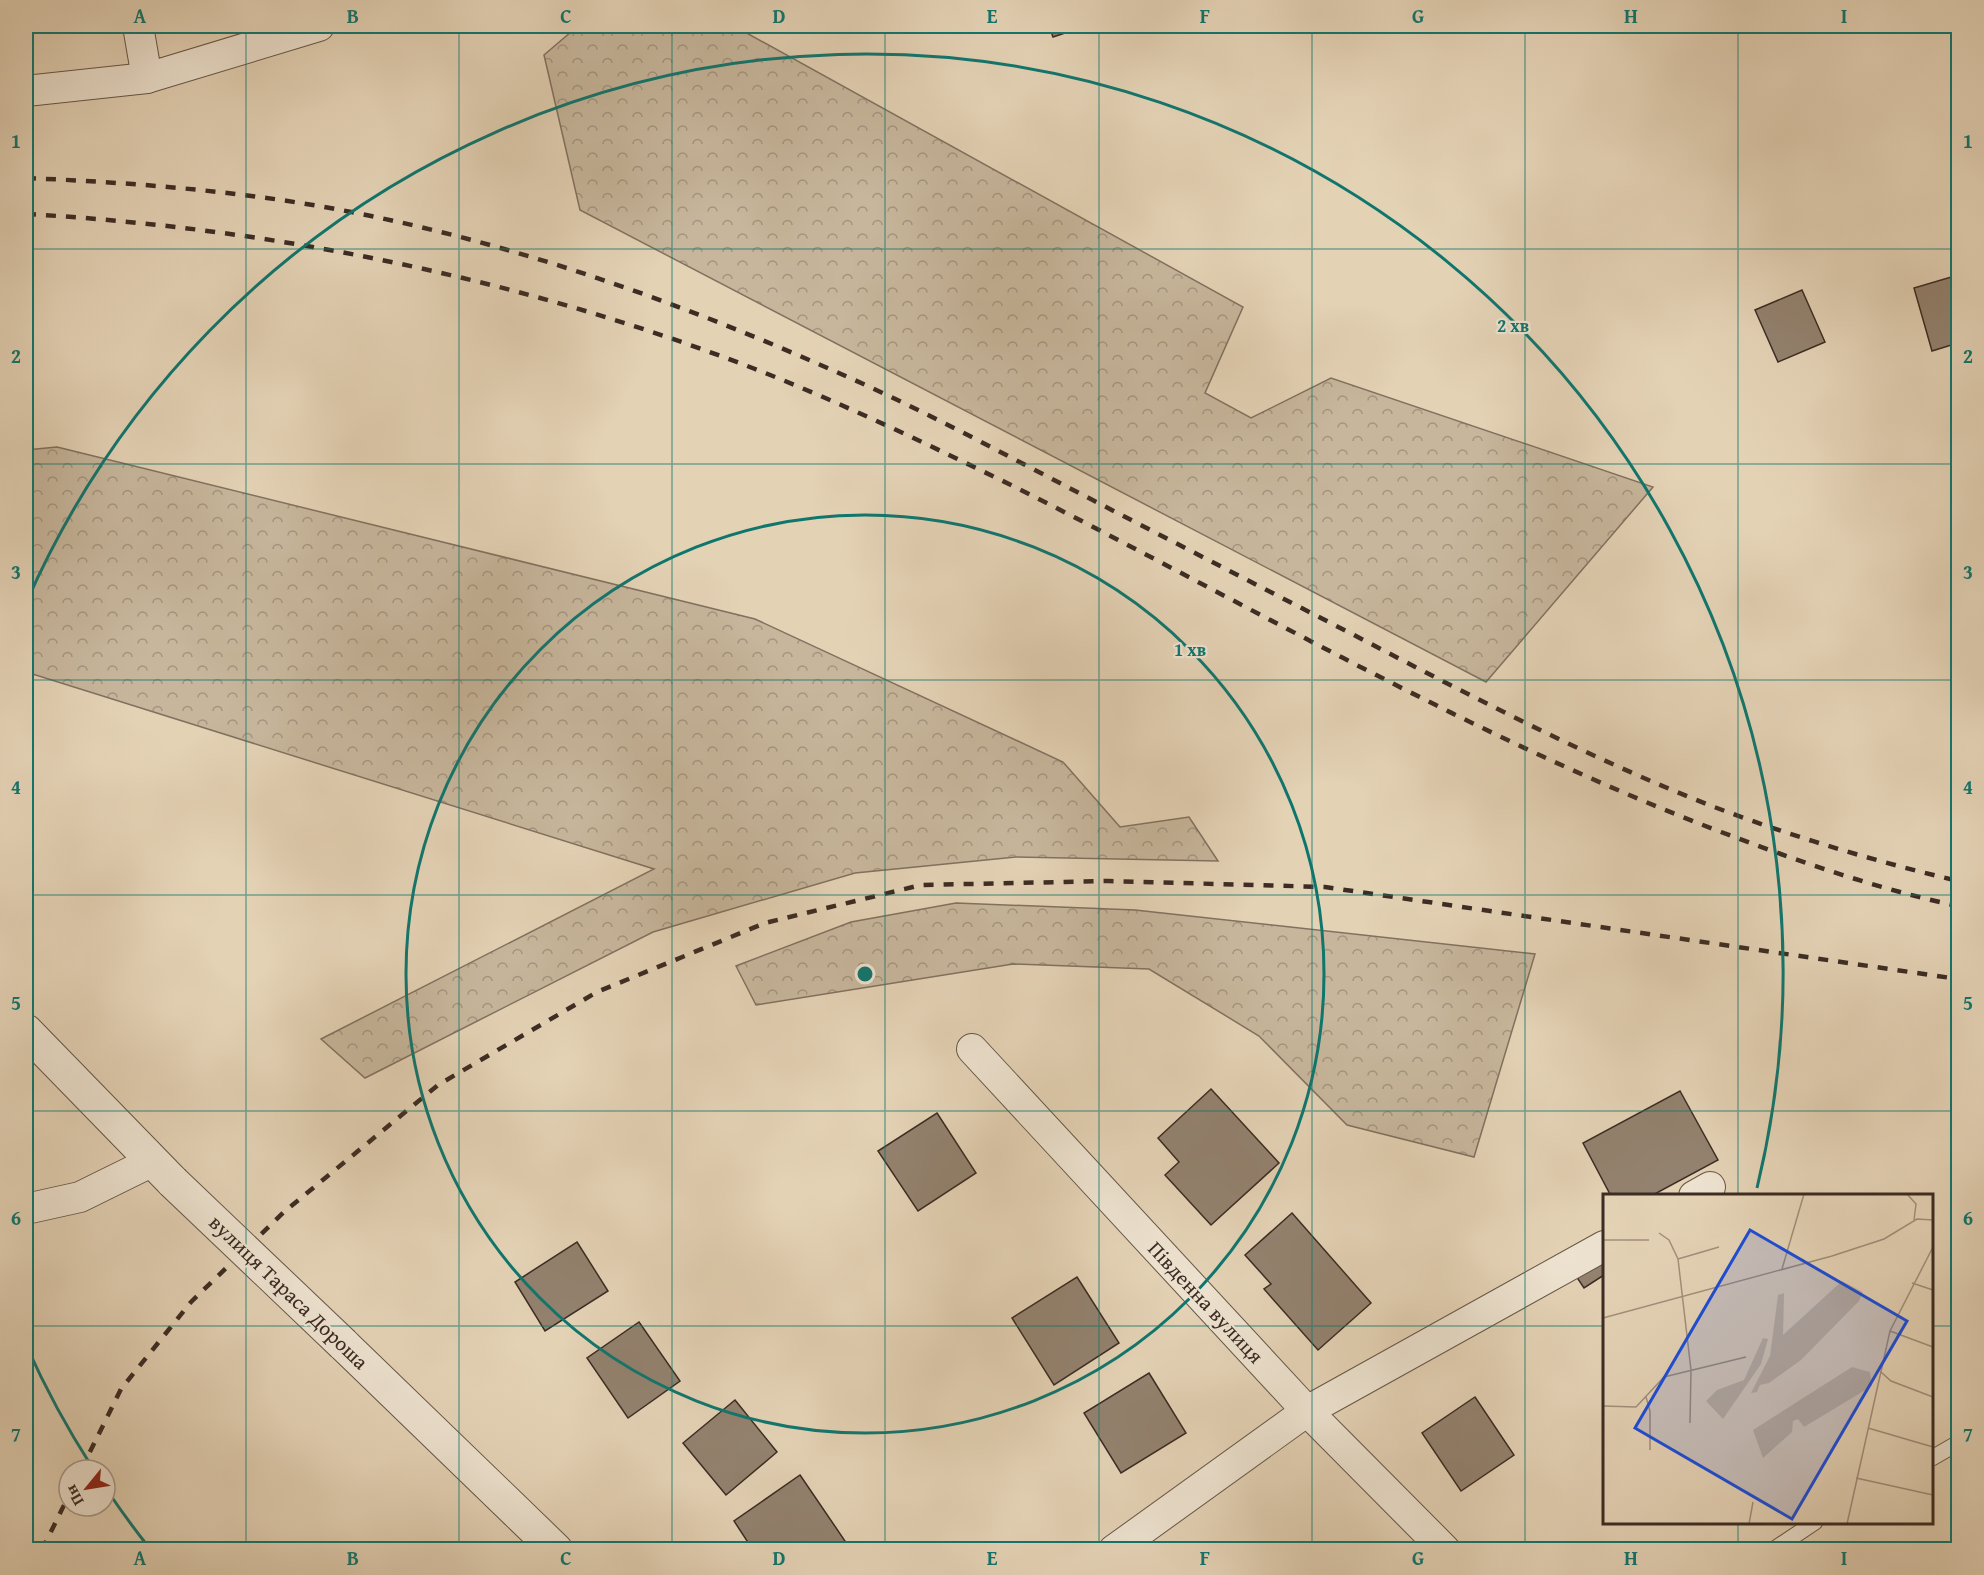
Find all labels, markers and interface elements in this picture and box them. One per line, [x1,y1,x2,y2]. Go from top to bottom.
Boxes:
text: A [134,1,147,30]
text: B [347,1,359,30]
text: C [560,1,572,30]
text: D [772,1,786,30]
text: E [987,1,998,30]
text: F [1200,1,1210,30]
text: G [1412,1,1424,30]
text: H [1624,1,1638,30]
text: I [1841,1,1847,30]
text: 1 [11,126,21,155]
text: 1 [1963,126,1973,155]
text: 2 хв [1497,312,1529,339]
text: 2 [11,341,21,370]
text: 2 [1963,341,1973,370]
text: 3 [11,557,21,586]
text: 3 [1963,557,1973,586]
text: 1 хв [1174,636,1206,663]
text: 4 [11,772,21,801]
text: 4 [1963,772,1973,801]
centre of rings [855,964,875,984]
text: 5 [11,988,21,1017]
text: 5 [1963,988,1973,1017]
inset map [1603,1194,1933,1524]
text: 6 [11,1203,21,1232]
text: 6 [1963,1203,1973,1232]
street label: вулиця Тараса Дороша [202,1207,376,1377]
street label: Південна вулиця [1141,1234,1271,1370]
text: 7 [11,1419,21,1448]
text: 7 [1963,1419,1973,1448]
north arrow [57,1458,117,1518]
text: Пн [58,1480,90,1510]
text: A [134,1543,147,1572]
text: B [347,1543,359,1572]
text: C [560,1543,572,1572]
text: D [772,1543,786,1572]
text: E [987,1543,998,1572]
text: F [1200,1543,1210,1572]
text: G [1412,1543,1424,1572]
text: H [1624,1543,1638,1572]
text: I [1841,1543,1847,1572]

